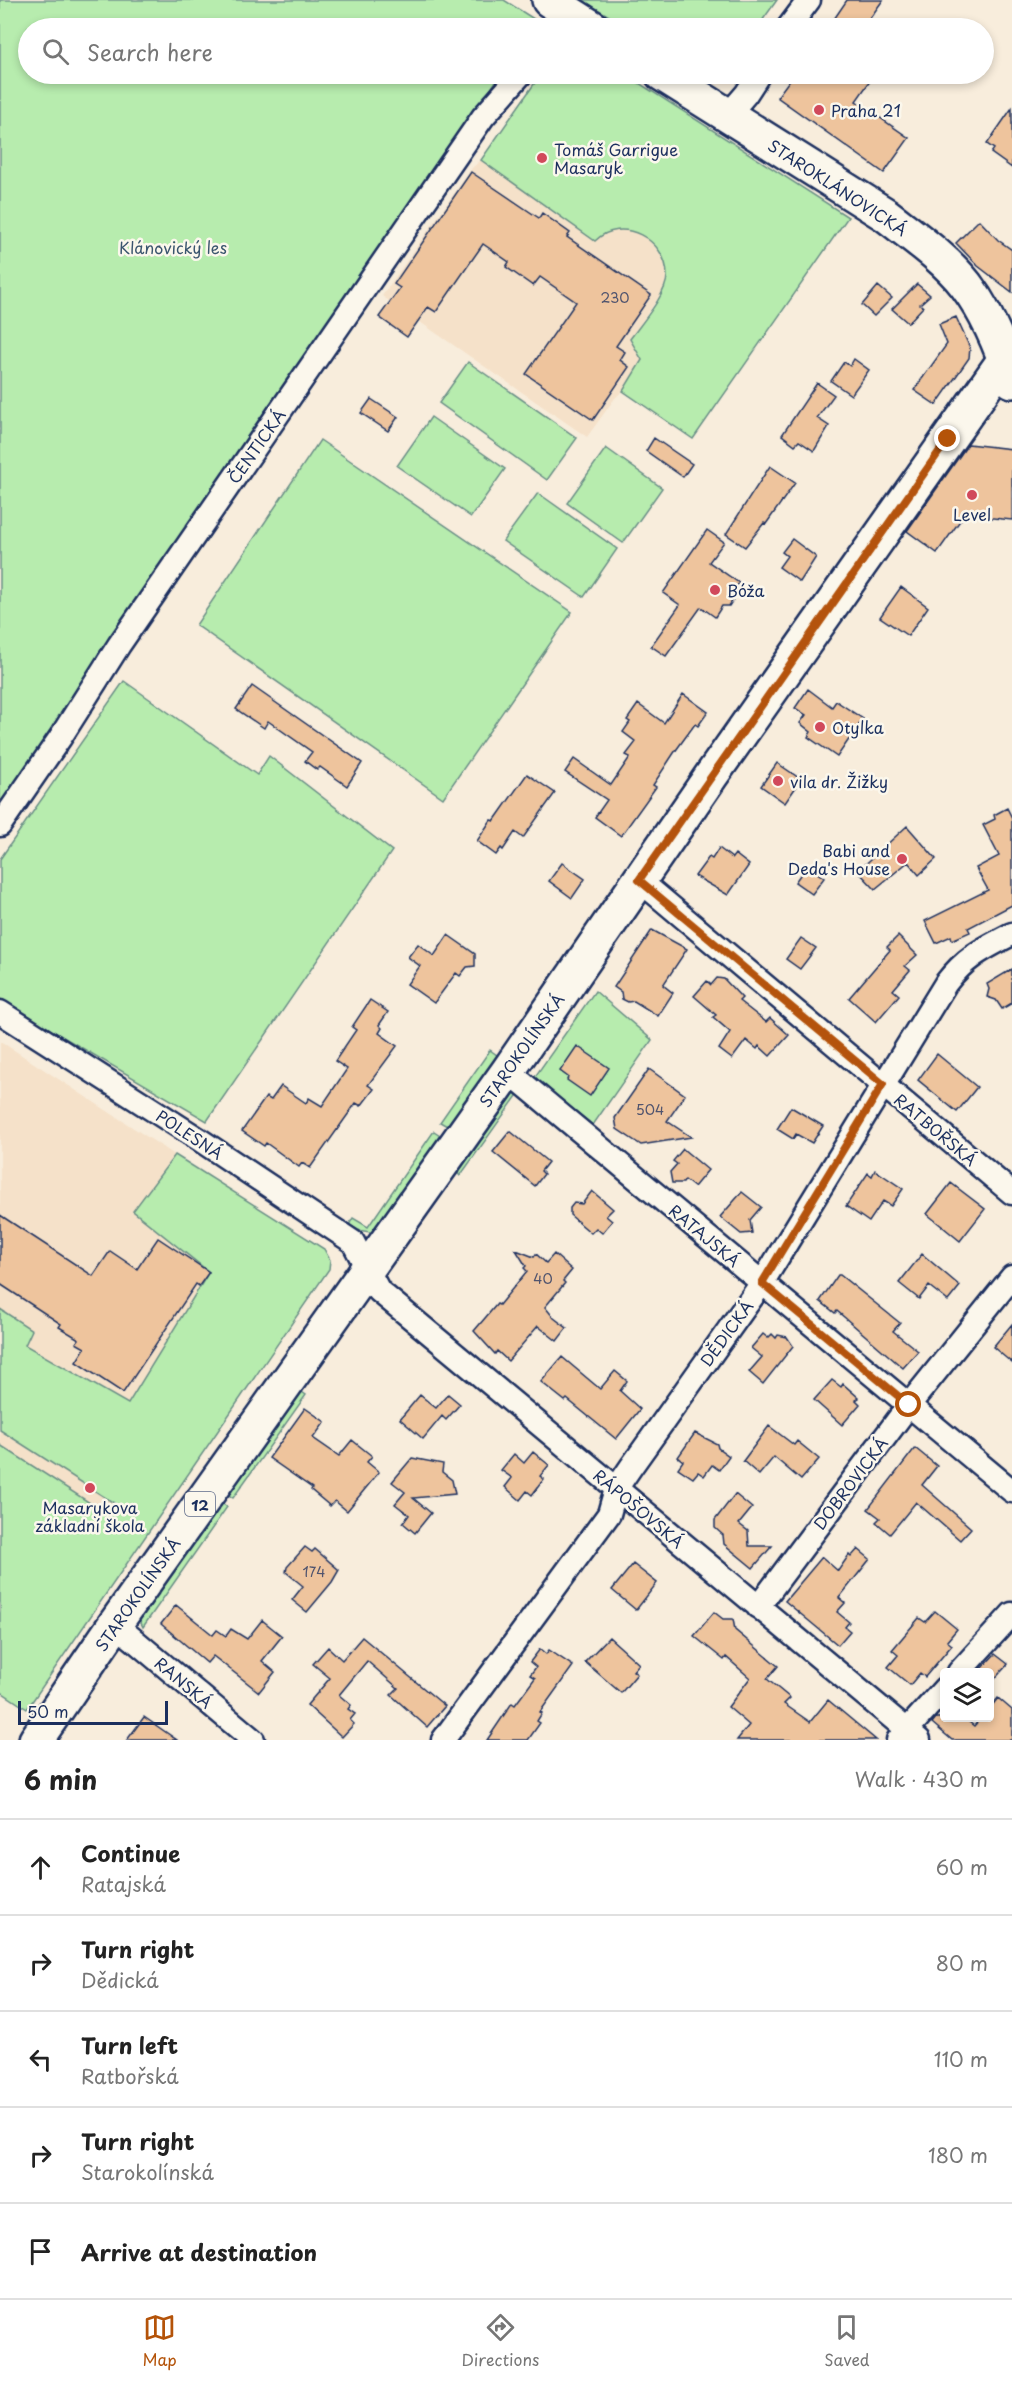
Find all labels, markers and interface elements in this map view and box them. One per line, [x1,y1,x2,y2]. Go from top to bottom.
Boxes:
search box [18,18,994,84]
icon: search [39,35,72,68]
text: Search here [87,35,213,68]
place label: Praha 21 [831,98,901,122]
marker: Praha 21 [812,103,826,117]
street label: STAROKLÁNOVICKÁ [764,133,912,241]
place label: Tomáš Garrigue Masaryk [554,137,678,179]
marker: Tomáš Garrigue Masaryk [535,151,549,165]
park label: Klánovický les [119,235,227,259]
house number: 230 [600,287,630,308]
street label: ČENTICKÁ [221,404,291,488]
route end [934,425,960,451]
marker: Level [965,488,979,502]
place label: Level [953,502,991,526]
place label: Bóža [727,578,764,602]
marker: Bóža [708,583,722,597]
place label: Otylka [832,715,884,739]
marker: Otylka [813,720,827,734]
place label: vila dr. Žižky [790,769,888,793]
marker: vila dr. Žižky [771,774,785,788]
place label: Babi and Deda's House [788,838,890,880]
marker: Babi and Deda's House [895,852,909,866]
street label: STAROKOLÍNSKÁ [473,988,569,1112]
street label: RATBOŘSKÁ [889,1087,983,1171]
house number: 504 [636,1099,664,1120]
street label: POLESNÁ [152,1103,228,1165]
street label: RATAJSKÁ [664,1198,746,1272]
house number: 40 [533,1268,553,1289]
street label: DĚDICKÁ [694,1295,758,1371]
route start [895,1391,921,1417]
street label: DOBROVICKÁ [807,1432,893,1534]
street label: RÁPOŠOVSKÁ [589,1463,689,1553]
marker: Masarykova základní škola [83,1481,97,1495]
road number: 12 [185,1492,215,1516]
place label: Masarykova základní škola [35,1495,145,1537]
street label: STAROKOLÍNSKÁ [89,1532,185,1656]
house number: 174 [302,1561,326,1582]
street label: RANSKÁ [150,1651,218,1713]
map controls [940,1668,994,1722]
button: layers [940,1668,994,1722]
scale bar [18,1698,168,1726]
text: 50 m [27,1699,68,1723]
text: 6 min [24,1760,97,1799]
text: Walk · 430 m [855,1764,988,1794]
text: Continue [81,1836,180,1869]
icon: ahead [24,1851,57,1884]
text: 60 m [936,1852,988,1882]
text: Ratajská [81,1869,166,1899]
text: Turn right [81,1932,194,1965]
icon: right [24,1947,57,1980]
text: 80 m [936,1948,988,1978]
text: Dědická [81,1965,159,1995]
text: Turn left [81,2028,178,2061]
icon: left [24,2043,57,2076]
text: 110 m [934,2044,988,2074]
text: Ratbořská [81,2061,179,2091]
text: Turn right [81,2124,194,2157]
icon: right [24,2139,57,2172]
text: 180 m [928,2140,988,2170]
text: Starokolínská [81,2157,214,2187]
icon: arrive [24,2235,57,2268]
text: Arrive at destination [81,2235,317,2268]
tab: Map [142,2311,177,2371]
tab: Directions [461,2311,539,2371]
tab: Saved [824,2311,870,2371]

